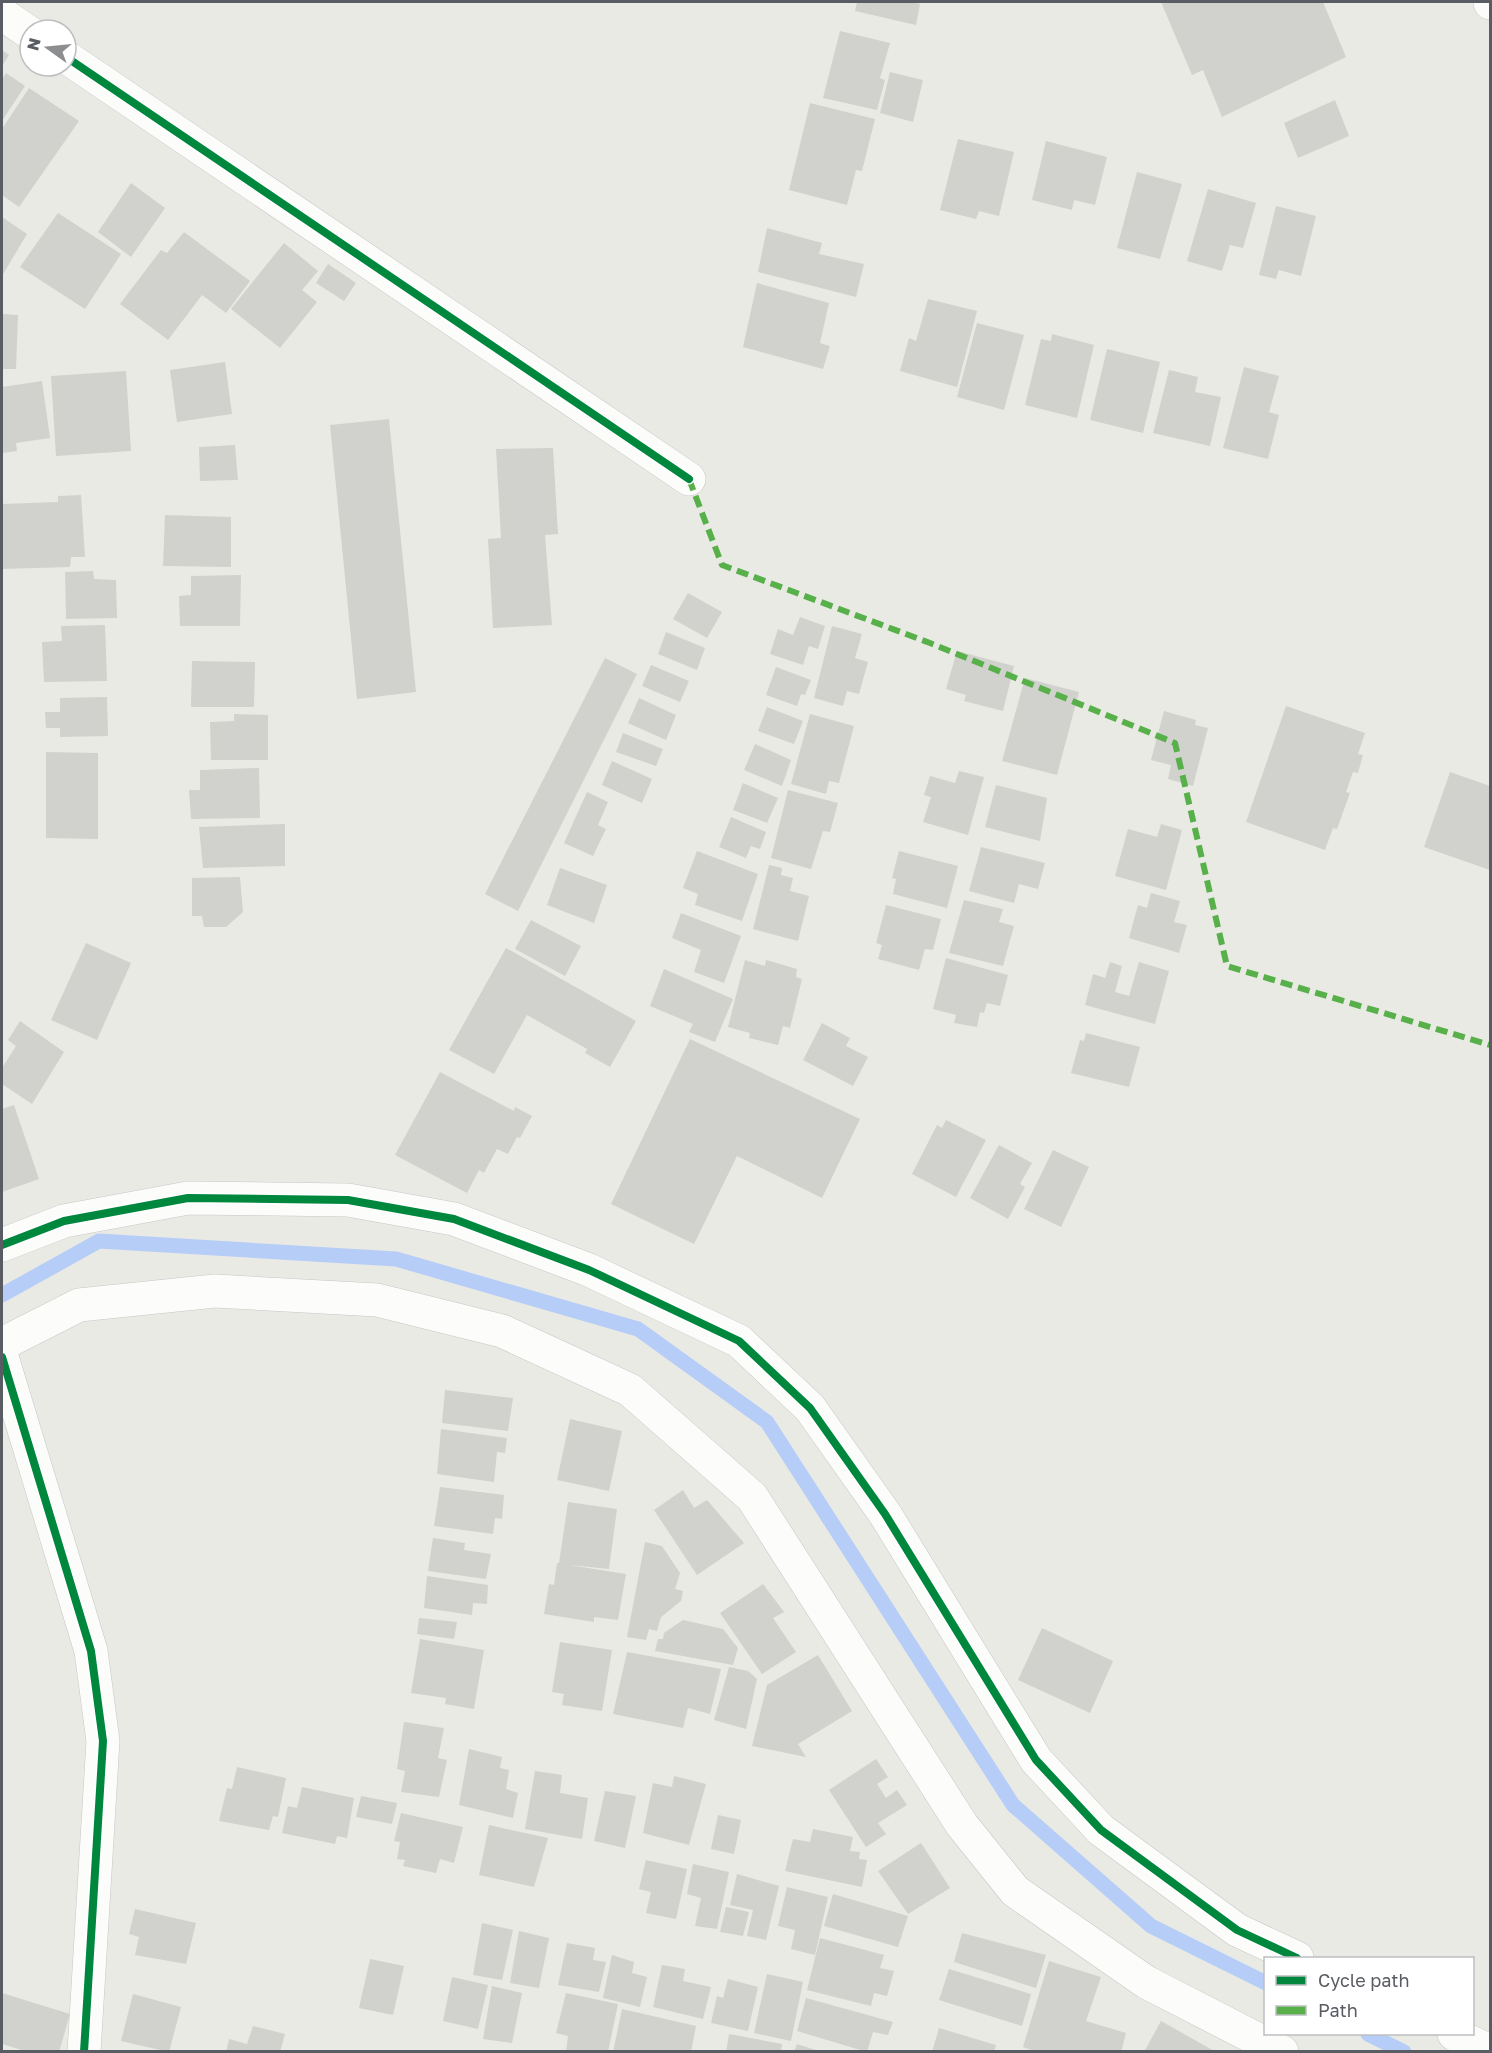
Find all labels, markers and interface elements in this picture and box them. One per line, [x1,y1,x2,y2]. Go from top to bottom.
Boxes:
north arrow [18,18,78,78]
text: N [22,36,45,53]
legend [1264,1957,1474,2035]
text: Cycle path [1318,1969,1410,1991]
text: Path [1318,1999,1358,2021]

